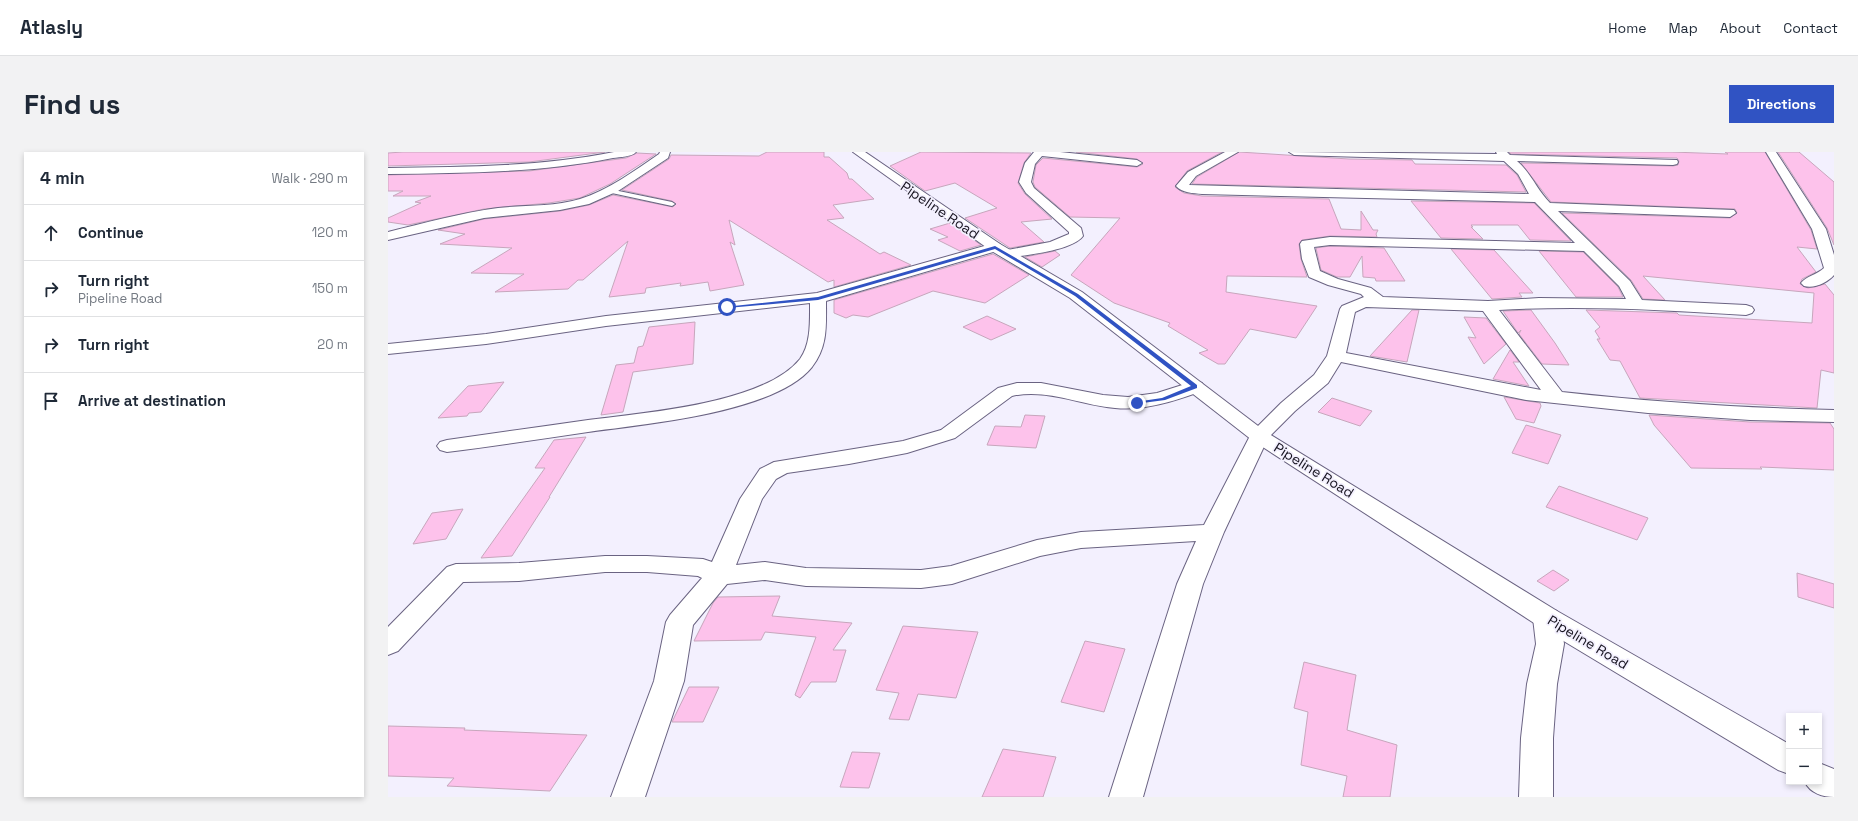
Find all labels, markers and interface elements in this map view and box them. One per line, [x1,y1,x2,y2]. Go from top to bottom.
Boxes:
text: Atlasly [20,15,83,40]
text: Home [1608,19,1646,37]
text: Map [1668,19,1698,37]
text: About [1720,19,1761,37]
text: Contact [1783,19,1838,37]
button: Directions [1729,85,1834,123]
text: Find us [24,86,121,122]
text: 4 min [40,167,85,189]
text: Walk · 290 m [271,170,348,187]
street label: Pipeline Road [897,177,983,243]
icon: ahead [40,222,62,244]
text: Continue [78,223,144,242]
text: 120 m [312,224,348,241]
text: Turn right [78,271,149,290]
icon: right [40,278,62,300]
text: 150 m [312,280,348,297]
text: Pipeline Road [78,290,162,307]
route start [718,298,736,316]
icon: right [40,334,62,356]
text: Turn right [78,335,149,354]
text: 20 m [317,336,348,353]
icon: arrive [40,390,62,412]
text: Arrive at destination [78,391,226,410]
route end [1128,394,1146,412]
street label: Pipeline Road [1271,438,1357,502]
street label: Pipeline Road [1544,611,1632,673]
map controls [1786,713,1822,785]
button: + [1786,713,1822,749]
button: − [1786,749,1822,785]

